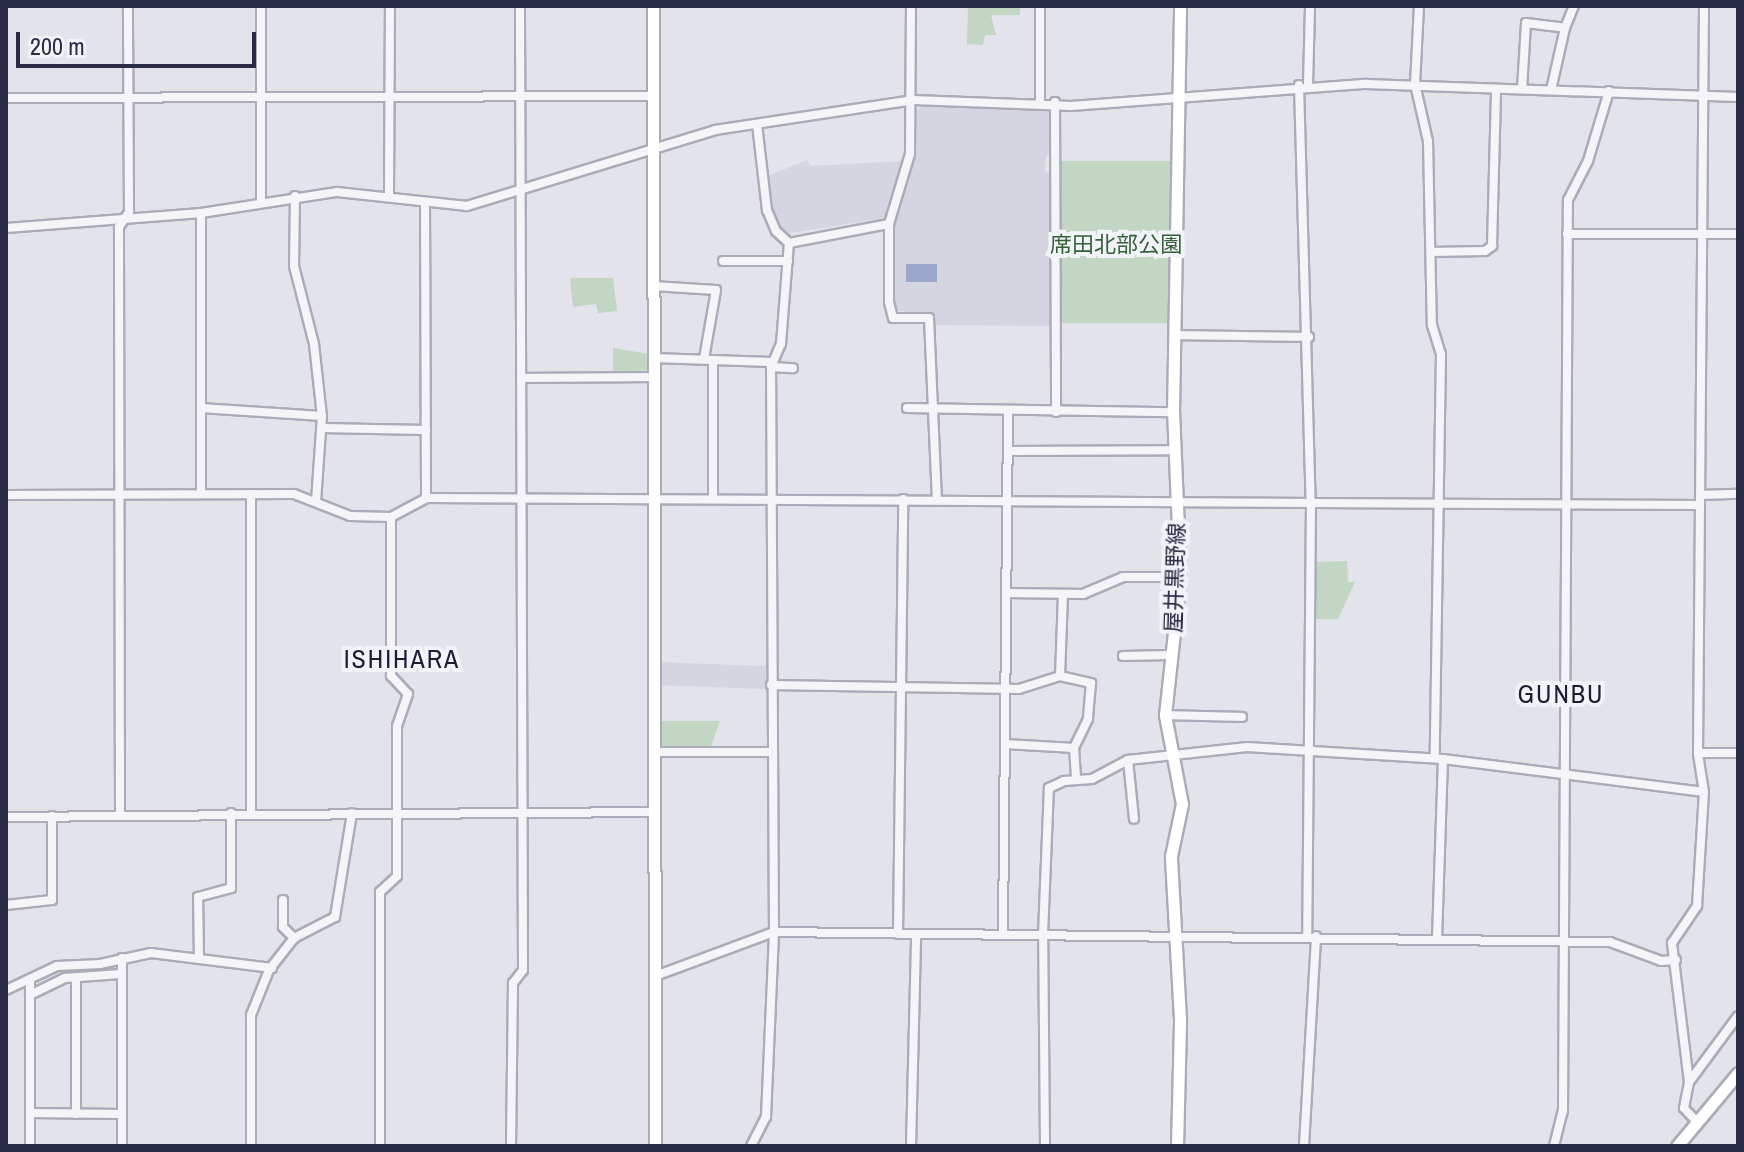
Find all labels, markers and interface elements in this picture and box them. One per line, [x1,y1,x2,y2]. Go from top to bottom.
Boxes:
scale bar [20,16,260,66]
text: 200 m [30,30,85,62]
park label: 席田北部公園 [1050,232,1182,258]
street label: 屋井黒野線 [1160,523,1190,633]
district label: ISHIHARA [344,643,460,675]
district label: GUNBU [1518,678,1604,710]

